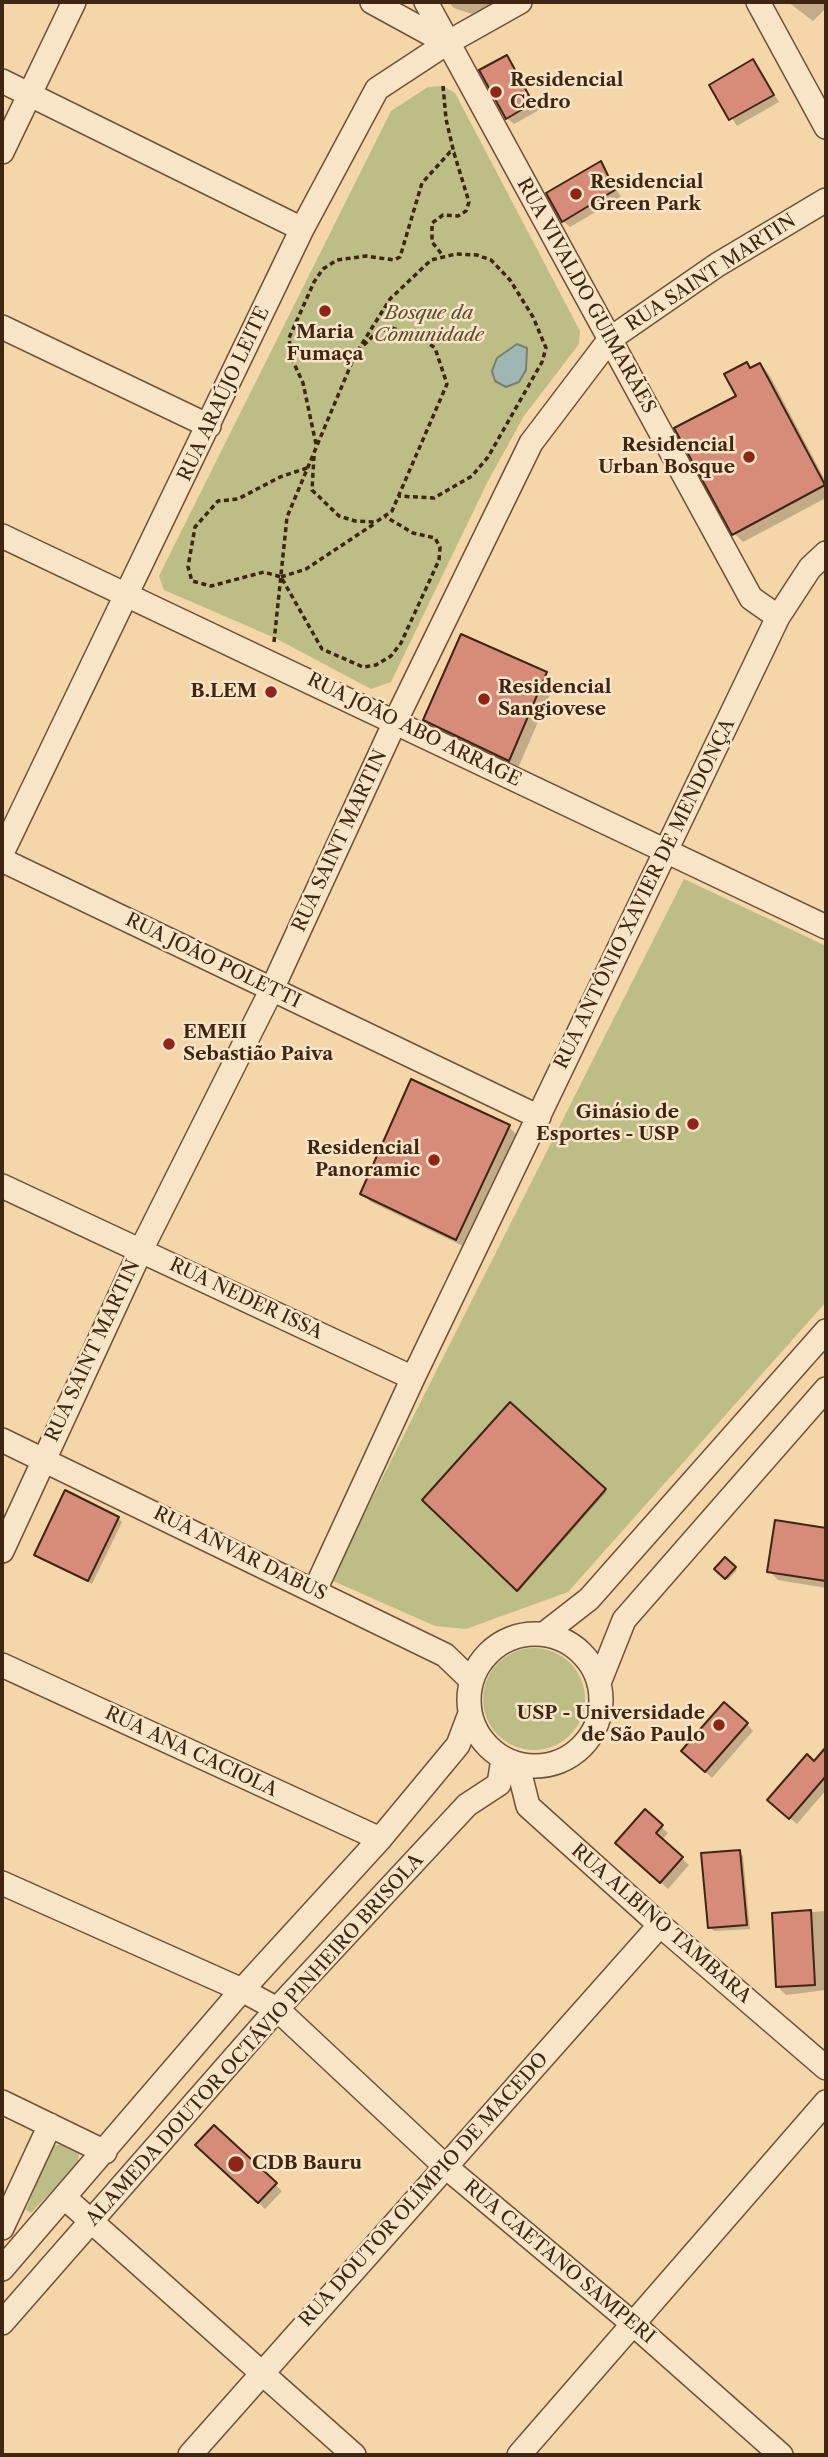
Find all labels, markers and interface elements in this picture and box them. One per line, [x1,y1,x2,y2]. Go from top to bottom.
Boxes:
place label: Residencial Cedro [510,70,623,114]
marker: Residencial Cedro [488,84,504,100]
place label: Residencial Green Park [590,172,703,216]
street label: RUA VIVALDO GUIMARÃES [512,174,660,418]
marker: Residencial Green Park [568,186,584,202]
street label: RUA SAINT MARTIN [622,210,800,336]
street label: RUA ARAÚJO LEITE [173,303,275,485]
marker: Maria Fumaça [317,303,333,319]
park label: Bosque da Comunidade [374,303,484,347]
place label: Maria Fumaça [287,322,363,366]
place label: Residencial Urban Bosque [598,435,735,479]
marker: Residencial Urban Bosque [741,449,757,465]
street label: RUA JOÃO ABO ARRAGE [303,668,525,792]
place label: Residencial Sangiovese [498,677,611,721]
place label: B.LEM [191,681,257,703]
marker: B.LEM [263,684,279,700]
marker: Residencial Sangiovese [476,691,492,707]
street label: RUA ANTÔNIO XAVIER DE MENDONÇA [550,715,740,1073]
street label: RUA SAINT MARTIN [288,746,392,936]
street label: RUA JOÃO POLETTI [122,909,304,1013]
place label: EMEII Sebastião Paiva [183,1022,333,1066]
marker: EMEII Sebastião Paiva [161,1036,177,1052]
place label: Ginásio de Esportes - USP [536,1102,679,1146]
marker: Ginásio de Esportes - USP [685,1116,701,1132]
place label: Residencial Panoramic [307,1138,420,1182]
marker: Residencial Panoramic [426,1152,442,1168]
street label: RUA NEDER ISSA [166,1253,326,1345]
street label: RUA SAINT MARTIN [41,1256,145,1446]
street label: RUA ANVAR DABUS [150,1502,330,1606]
street label: RUA ANA CACIOLA [101,1702,281,1802]
place label: USP - Universidade de São Paulo [517,1703,705,1747]
marker: USP - Universidade de São Paulo [711,1717,727,1733]
street label: RUA ALBINO TAMBARA [566,1840,756,2008]
street label: ALAMEDA DOUTOR OCTÁVIO PINHEIRO BRISOLA [82,1849,428,2231]
street label: RUA DOUTOR OLÍMPIO DE MACEDO [295,2048,553,2332]
place label: CDB Bauru [252,2153,362,2175]
marker: CDB Bauru [226,2154,246,2174]
street label: RUA CAETANO SAMPERI [459,2175,659,2349]

